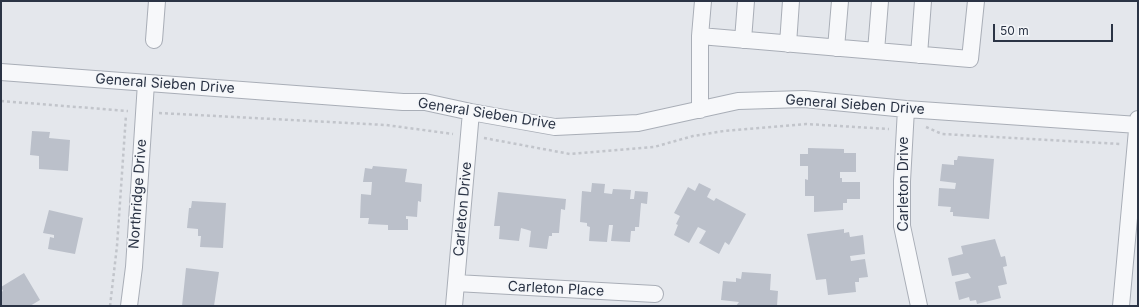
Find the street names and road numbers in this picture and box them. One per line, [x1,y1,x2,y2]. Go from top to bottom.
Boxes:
street label: General Sieben Drive [95,71,235,97]
street label: General Sieben Drive [785,92,925,118]
street label: General Sieben Drive [417,95,557,133]
street label: Carleton Drive [896,137,912,231]
street label: Northridge Drive [126,138,150,250]
street label: Carleton Drive [450,161,476,257]
street label: Carleton Place [507,278,605,300]

